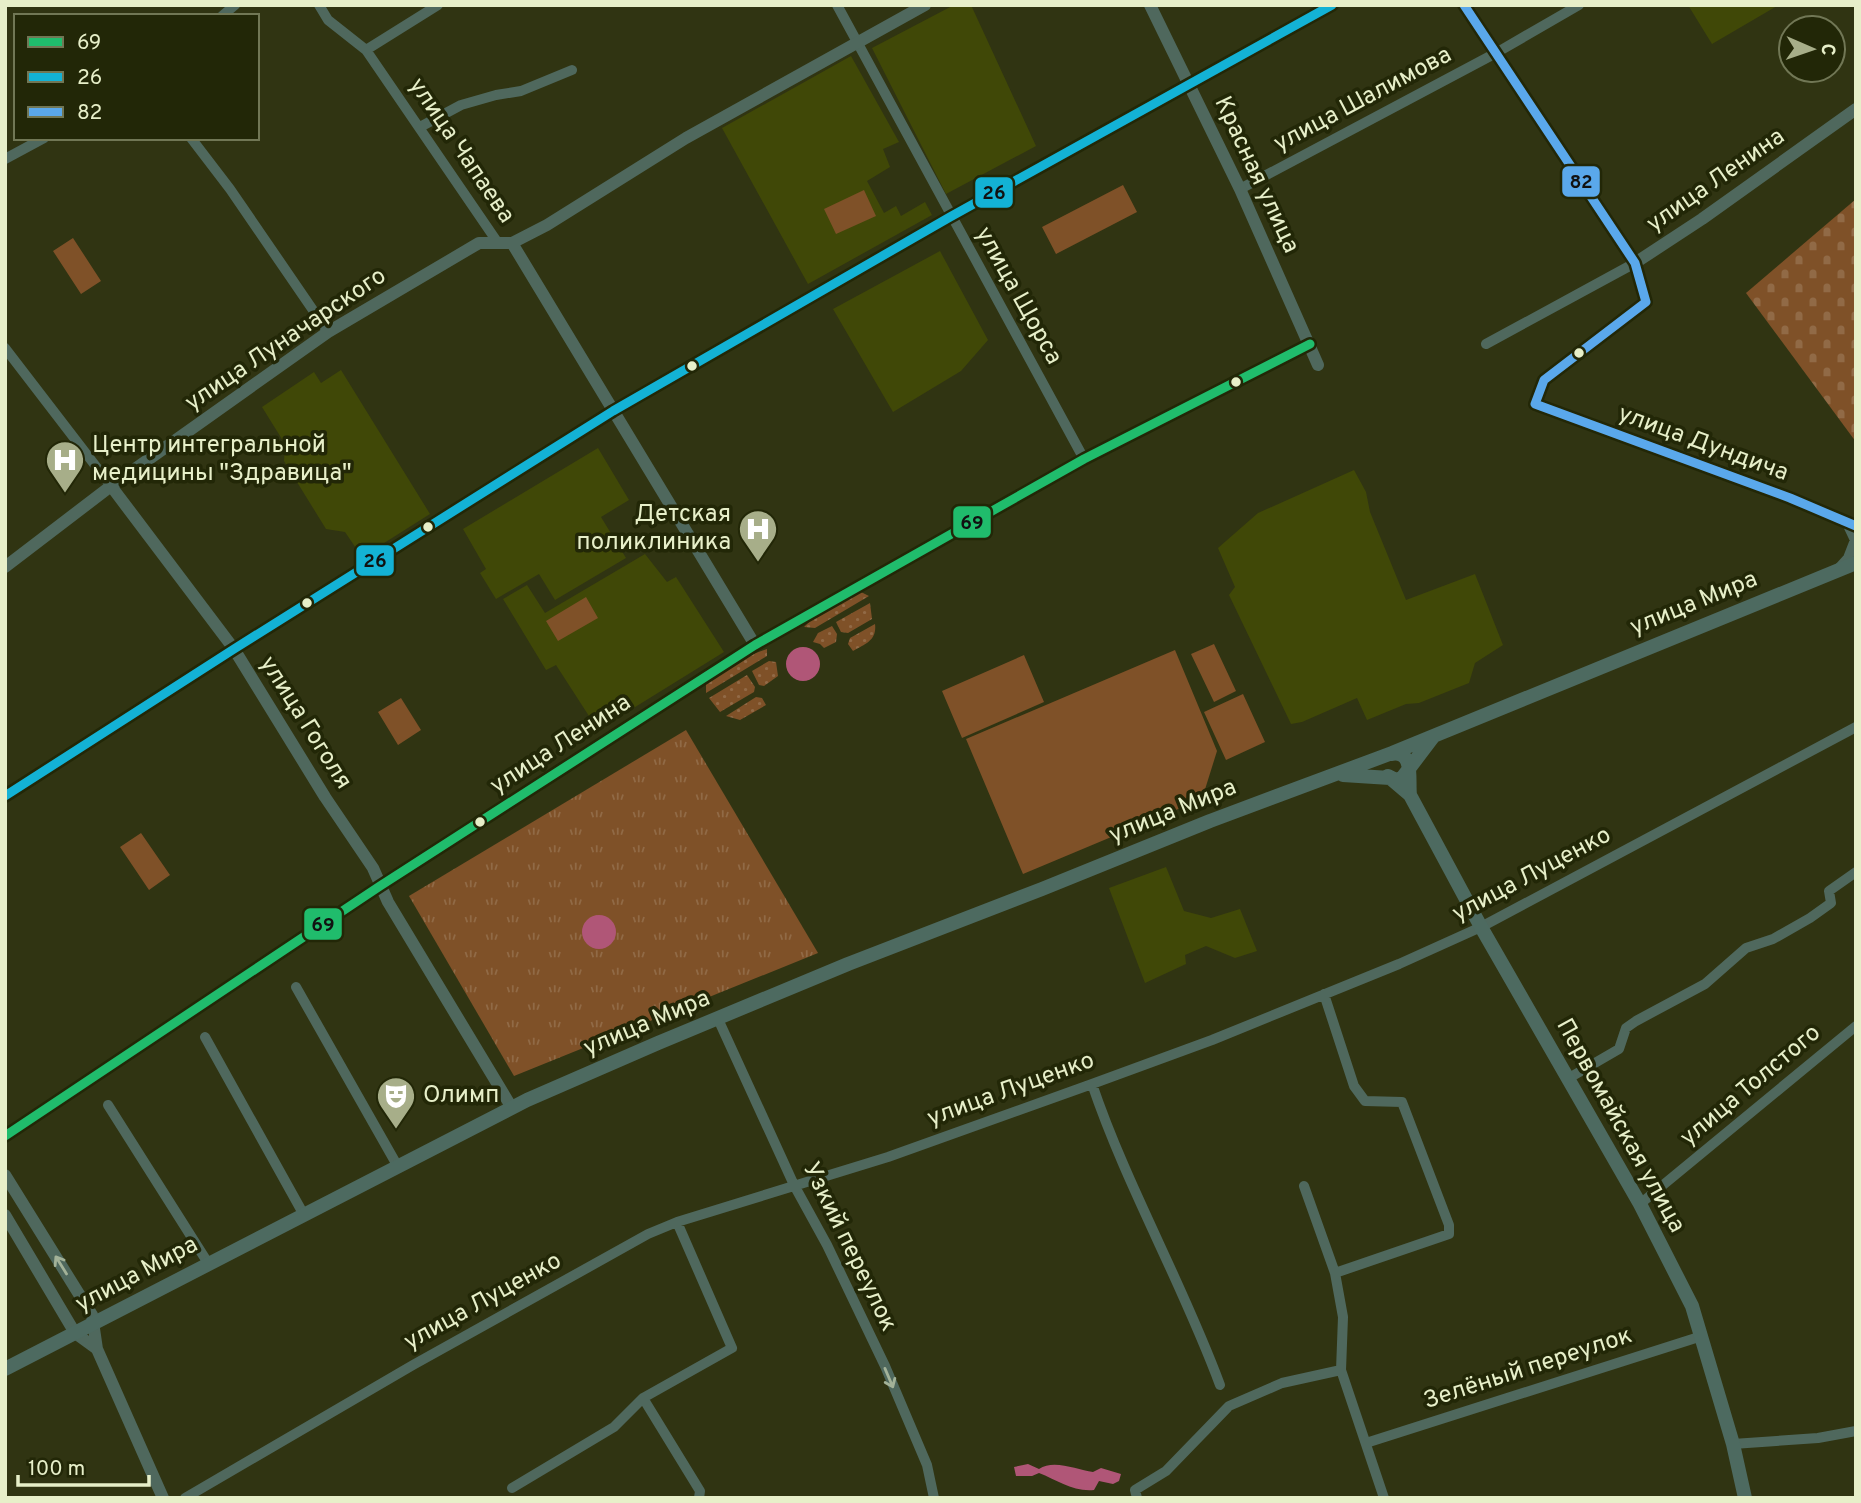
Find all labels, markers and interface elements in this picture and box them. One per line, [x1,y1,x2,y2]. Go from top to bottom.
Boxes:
legend [14,14,259,140]
north arrow [1777,14,1847,84]
text: 69 [77,30,101,57]
street label: улица Шалимова [1269,40,1457,160]
text: С [1815,43,1839,56]
text: 26 [77,65,102,92]
street label: улица Чапаева [401,72,521,230]
street label: Красная улица [1207,92,1305,258]
text: 82 [77,100,102,127]
street label: улица Ленина [1641,122,1791,240]
line badge: 82 [1561,165,1601,198]
text: 82 [1569,171,1593,195]
line badge: 26 [974,176,1014,209]
text: 26 [982,182,1006,206]
street label: улица Щорса [968,222,1068,370]
street label: улица Луначарского [180,261,392,419]
unlabelled marker [1572,346,1586,360]
unlabelled marker [685,359,699,373]
unlabelled marker [1229,375,1243,389]
street label: улица Дундича [1614,399,1792,489]
place label: Центр интегральной медицины "Здравица" [92,431,352,489]
hospital icon: Центр интегральной медицины "Здравица" [44,439,86,494]
place label: Детская поликлиника [577,500,731,558]
line badge: 69 [952,505,992,539]
hospital icon: Детская поликлиника [737,508,779,563]
text: 69 [960,512,984,536]
unlabelled marker [421,520,435,534]
line badge: 26 [355,544,395,577]
text: 26 [363,550,387,574]
street label: улица Мира [1626,565,1762,643]
unlabelled marker [300,596,314,610]
street label: улица Гоголя [252,651,358,795]
street label: улица Ленина [485,688,637,802]
street label: улица Мира [1105,773,1241,851]
unlabelled marker [473,815,487,829]
street label: улица Луценко [1447,821,1617,929]
line badge: 69 [303,907,343,941]
text: 69 [311,914,335,938]
street label: улица Мира [579,984,715,1064]
street label: Первомайская улица [1549,1014,1691,1238]
street label: улица Толстого [1675,1018,1827,1154]
street label: улица Луценко [923,1046,1099,1134]
theatre icon: Олимп [375,1075,417,1130]
place label: Олимп [423,1081,499,1111]
street label: Узкий переулок [795,1157,903,1337]
street label: улица Мира [71,1230,203,1320]
street label: улица Луценко [399,1246,567,1358]
one-way arrow [54,1256,68,1276]
street label: Зелёный переулок [1420,1321,1636,1417]
one-way arrow [884,1366,897,1388]
scale bar [18,1444,149,1488]
text: 100 m [28,1456,85,1483]

